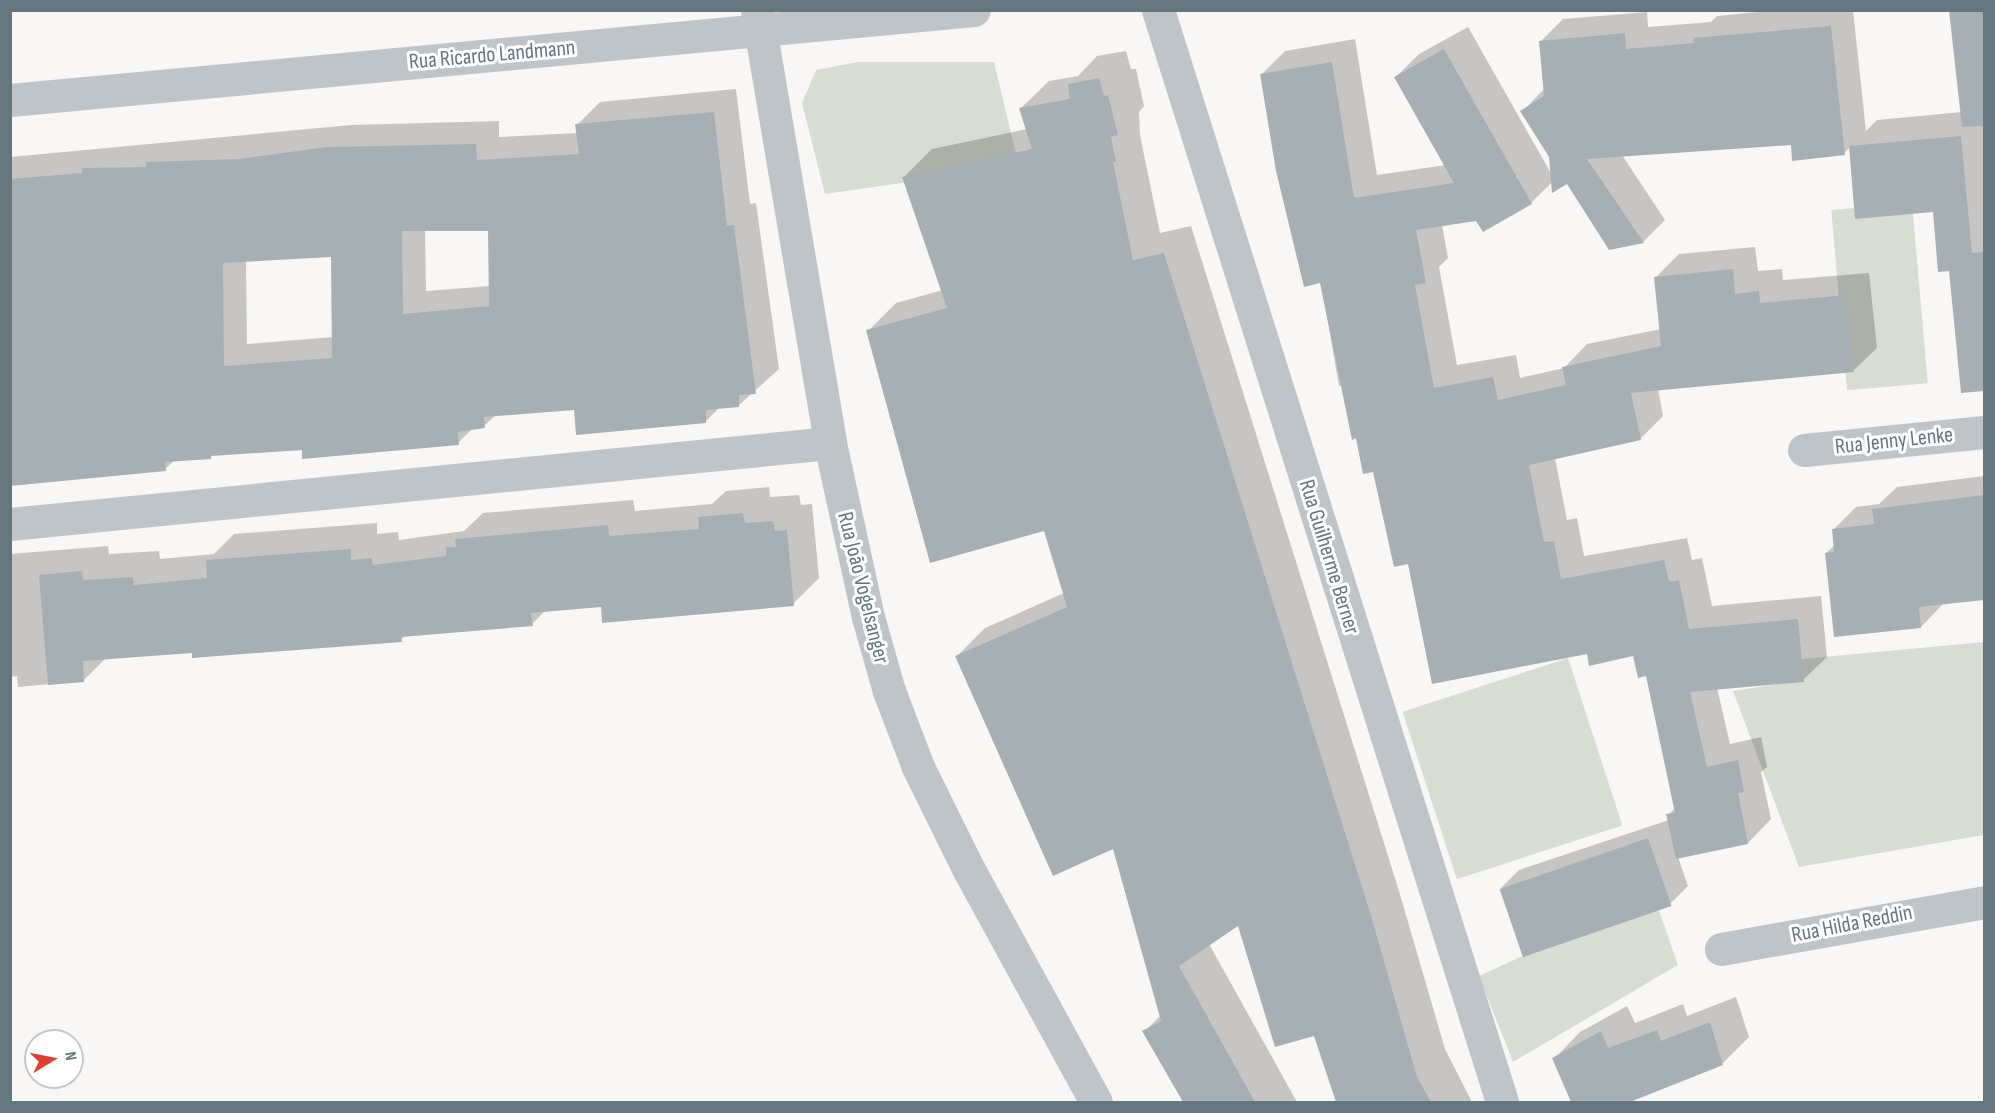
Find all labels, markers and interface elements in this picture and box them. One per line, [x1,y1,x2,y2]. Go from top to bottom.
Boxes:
street label: Rua Ricardo Landmann [408,35,576,75]
street label: Rua Jenny Lenke [1834,422,1954,460]
street label: Rua Guilherme Berner [1293,476,1365,638]
street label: Rua João Vogelsanger [831,509,895,667]
street label: Rua Hilda Reddin [1789,899,1915,949]
north arrow [24,1029,84,1089]
text: N [60,1050,80,1062]

